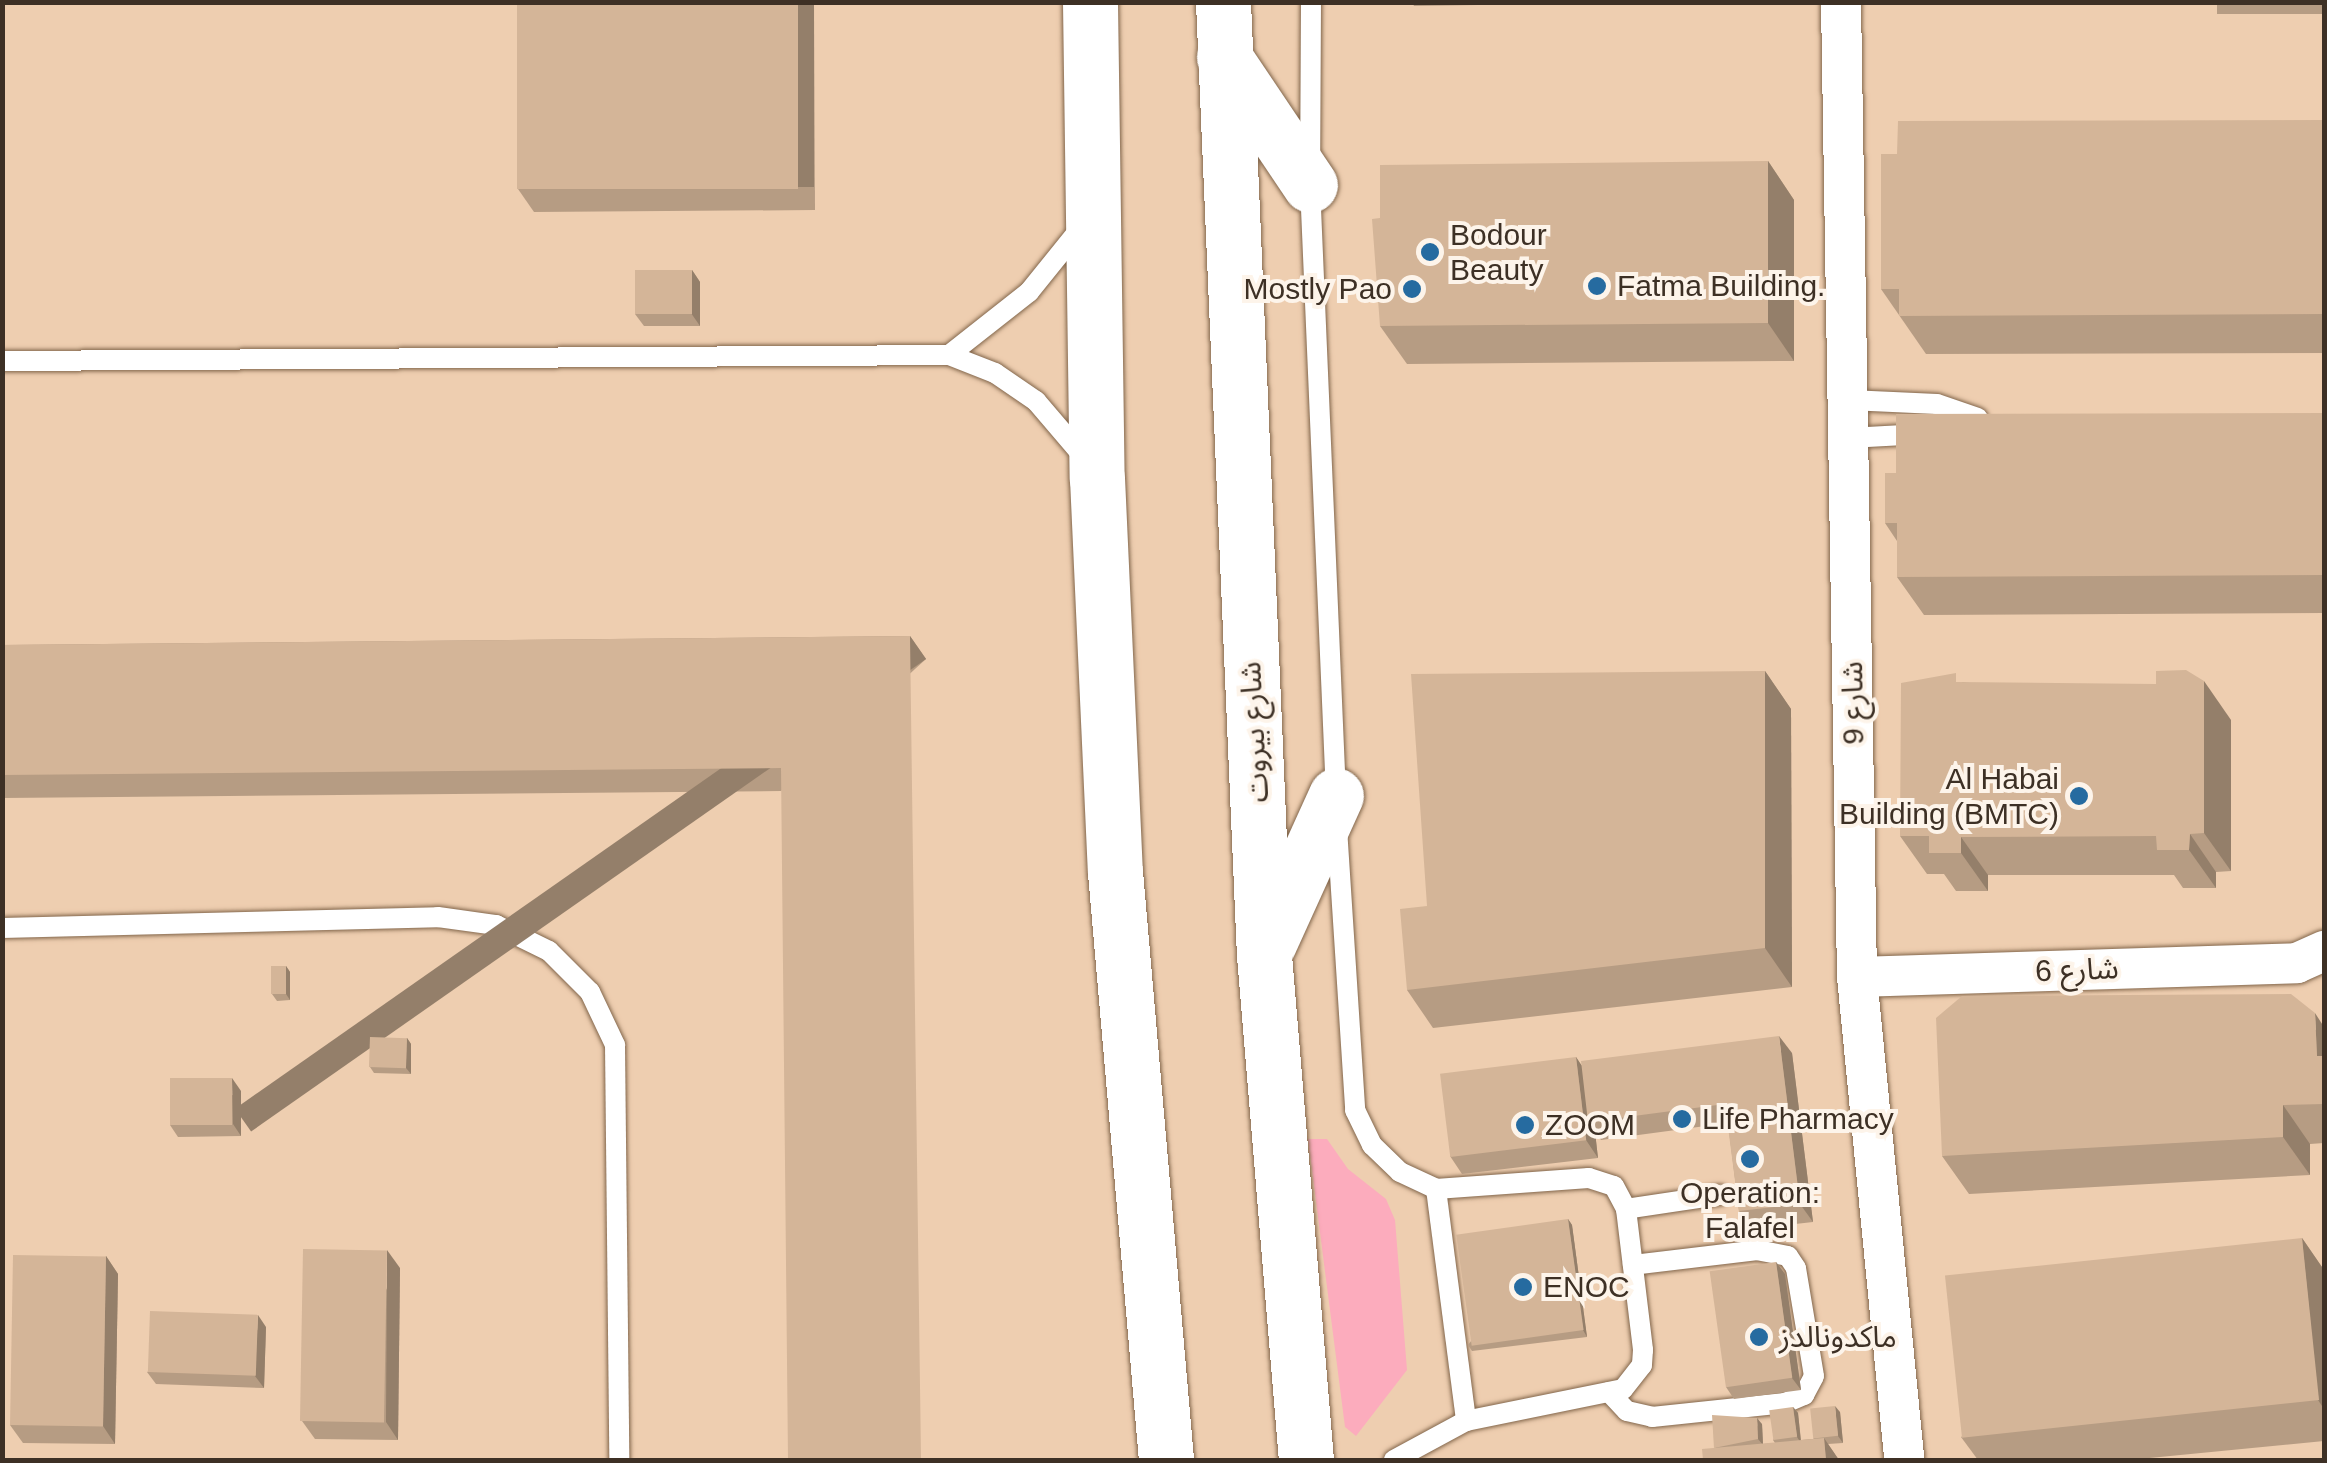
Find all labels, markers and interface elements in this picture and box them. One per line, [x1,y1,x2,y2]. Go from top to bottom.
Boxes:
place label: Bodour Beauty [1450,217,1547,288]
marker: Bodour Beauty [1419,241,1441,263]
place label: Fatma Building. [1617,268,1825,304]
place label: Mostly Pao [1244,271,1392,307]
marker: Fatma Building. [1586,275,1608,297]
marker: Mostly Pao [1401,278,1423,300]
street label: شارع بيروت [1232,661,1276,803]
street label: شارع 9 [1834,661,1872,745]
place label: Al Habai Building (BMTC) [1839,761,2059,832]
marker: Al Habai Building (BMTC) [2068,785,2090,807]
street label: شارع 6 [2035,951,2119,989]
place label: Life Pharmacy [1702,1101,1894,1137]
place label: ZOOM [1545,1107,1635,1143]
marker: Life Pharmacy [1671,1108,1693,1130]
marker: ZOOM [1514,1114,1536,1136]
marker: Operation: Falafel [1739,1148,1761,1170]
place label: Operation: Falafel [1680,1175,1820,1246]
place label: ENOC [1543,1269,1630,1305]
marker: ENOC [1512,1276,1534,1298]
place label: ماكدونالدز [1779,1319,1897,1355]
marker: ماكدونالدز [1748,1326,1770,1348]

